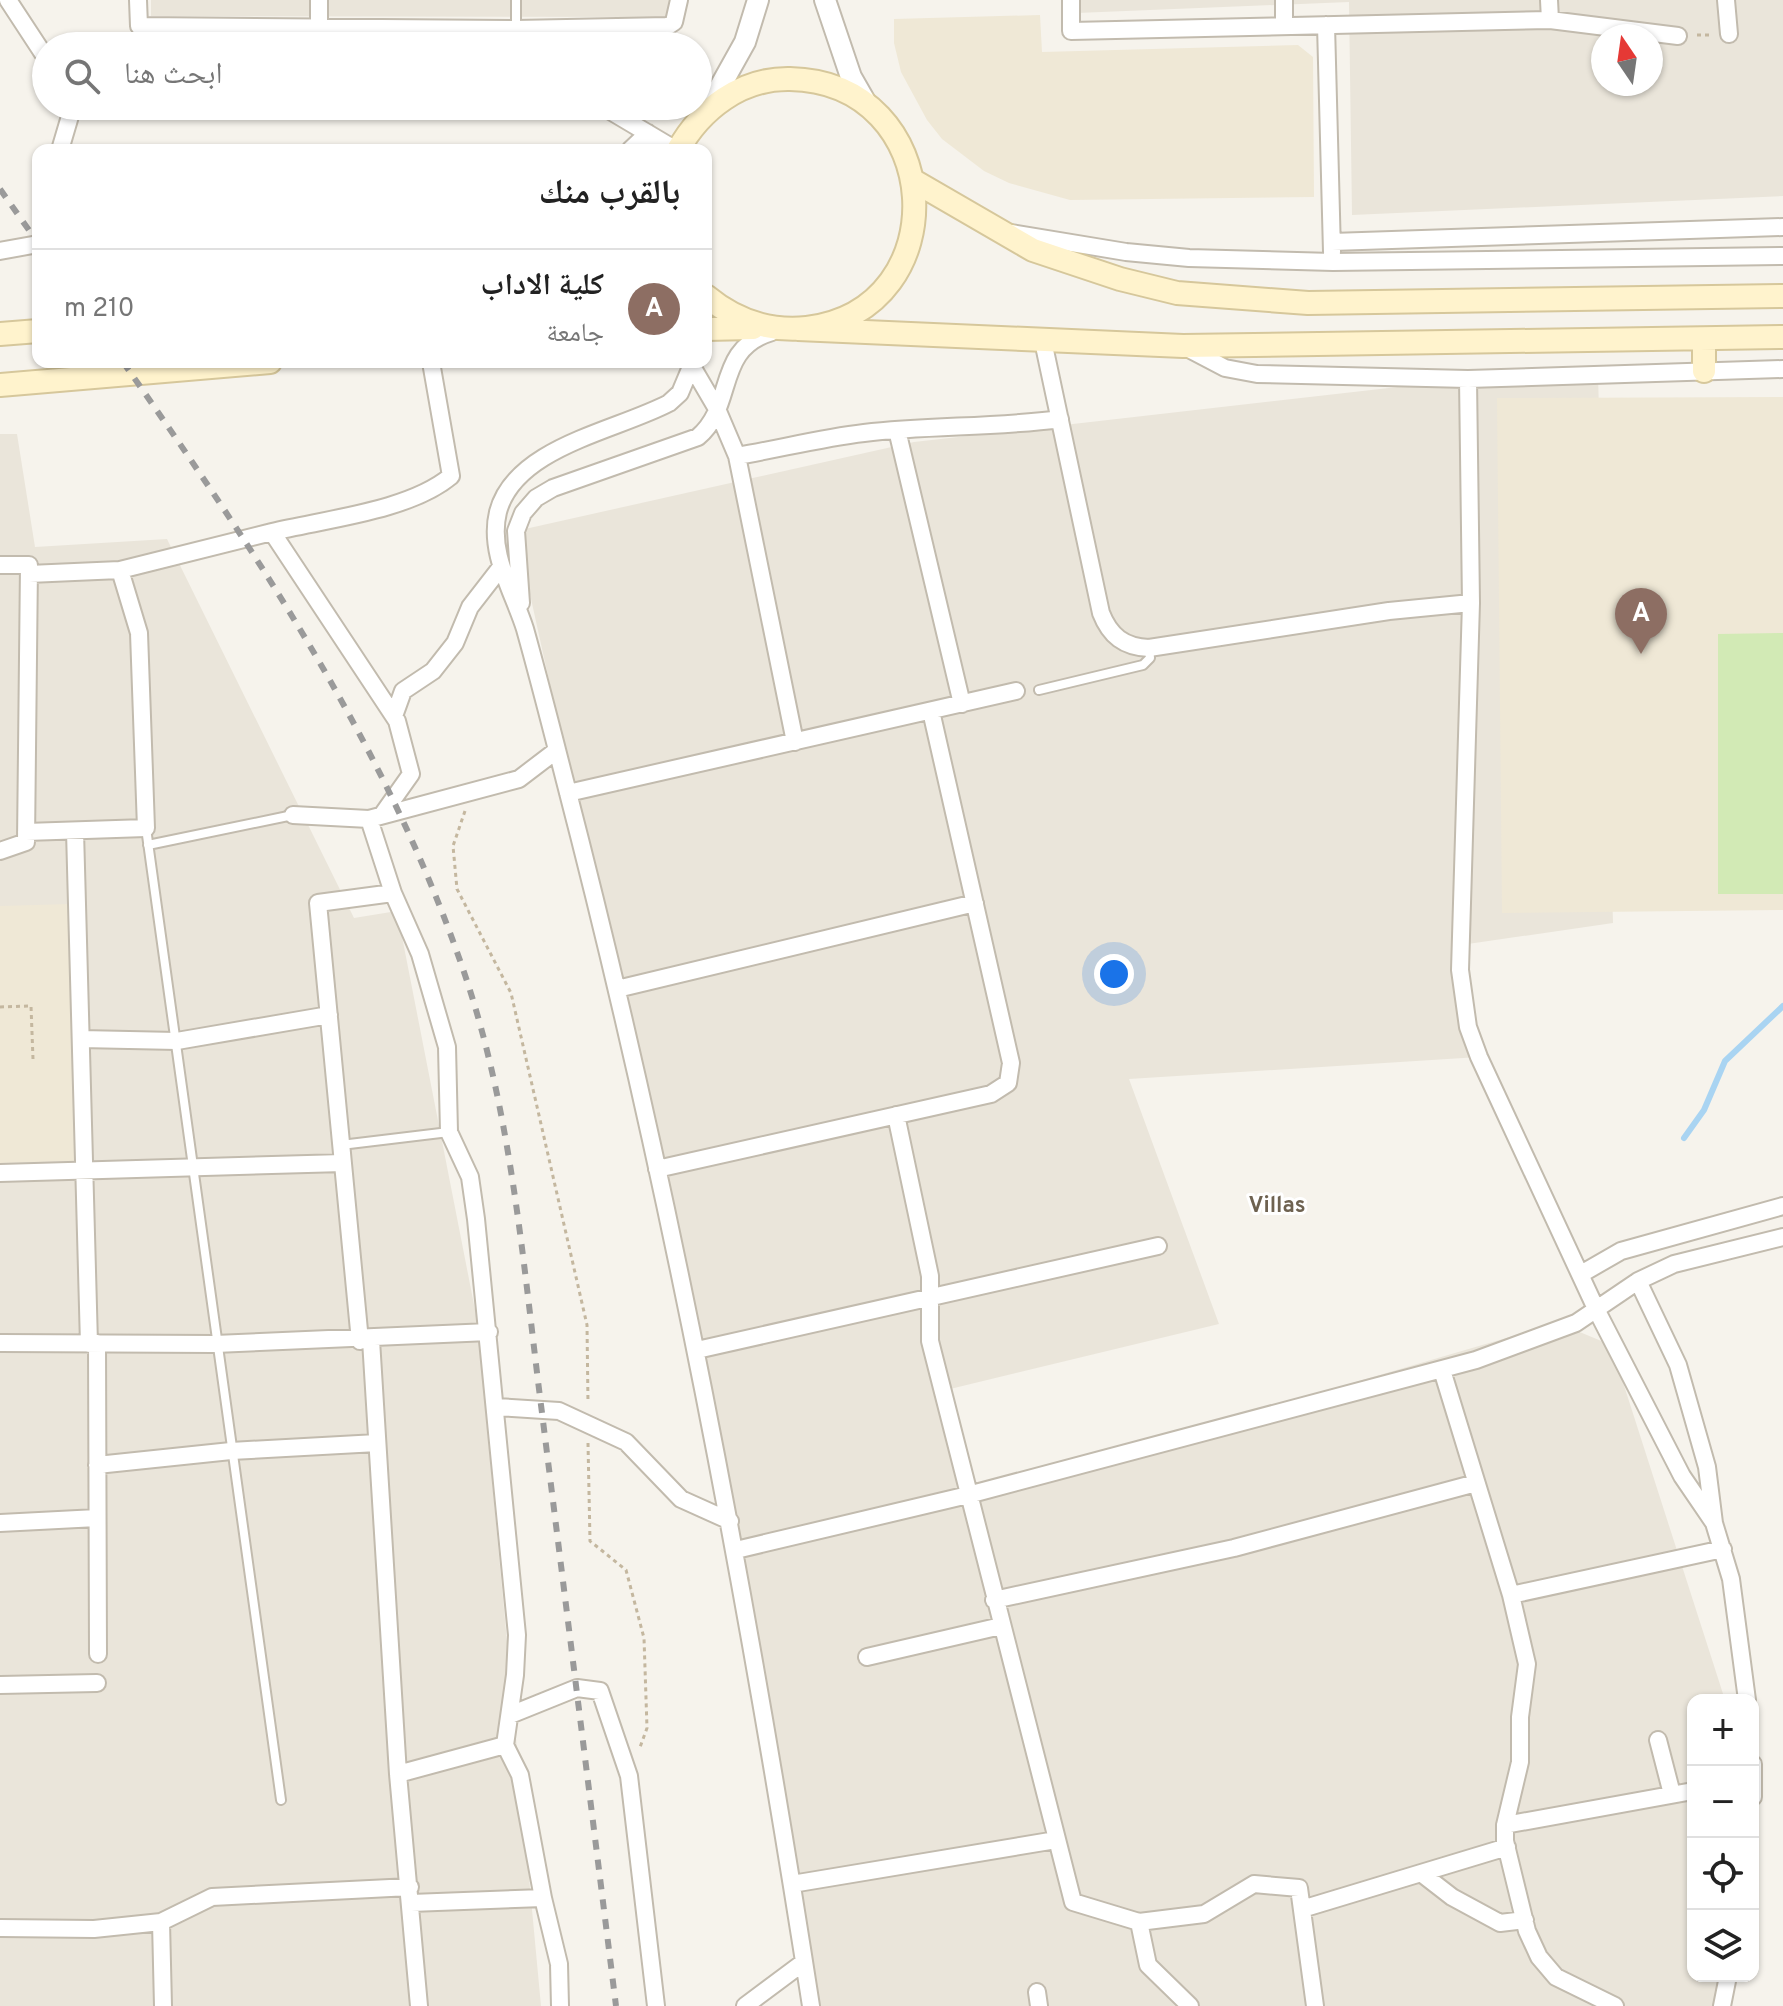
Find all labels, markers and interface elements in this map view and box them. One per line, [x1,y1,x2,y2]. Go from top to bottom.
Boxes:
north arrow [1591,24,1663,96]
search box [32,32,712,120]
icon: search [60,54,104,98]
text: ابحث هنا [124,57,223,94]
text: بالقرب منك [539,173,680,216]
text: كلية الاداب [480,268,604,305]
text: 210 m [64,293,134,326]
text: A [645,293,663,326]
text: جامعة [547,318,604,351]
pin: A [1615,588,1667,654]
your location [1094,954,1134,994]
district label: Villas [1248,1193,1306,1220]
map controls [1687,1694,1759,1982]
button: + [1687,1694,1759,1766]
button: − [1687,1766,1759,1838]
button: locate [1687,1838,1759,1910]
button: layers [1687,1910,1759,1982]

